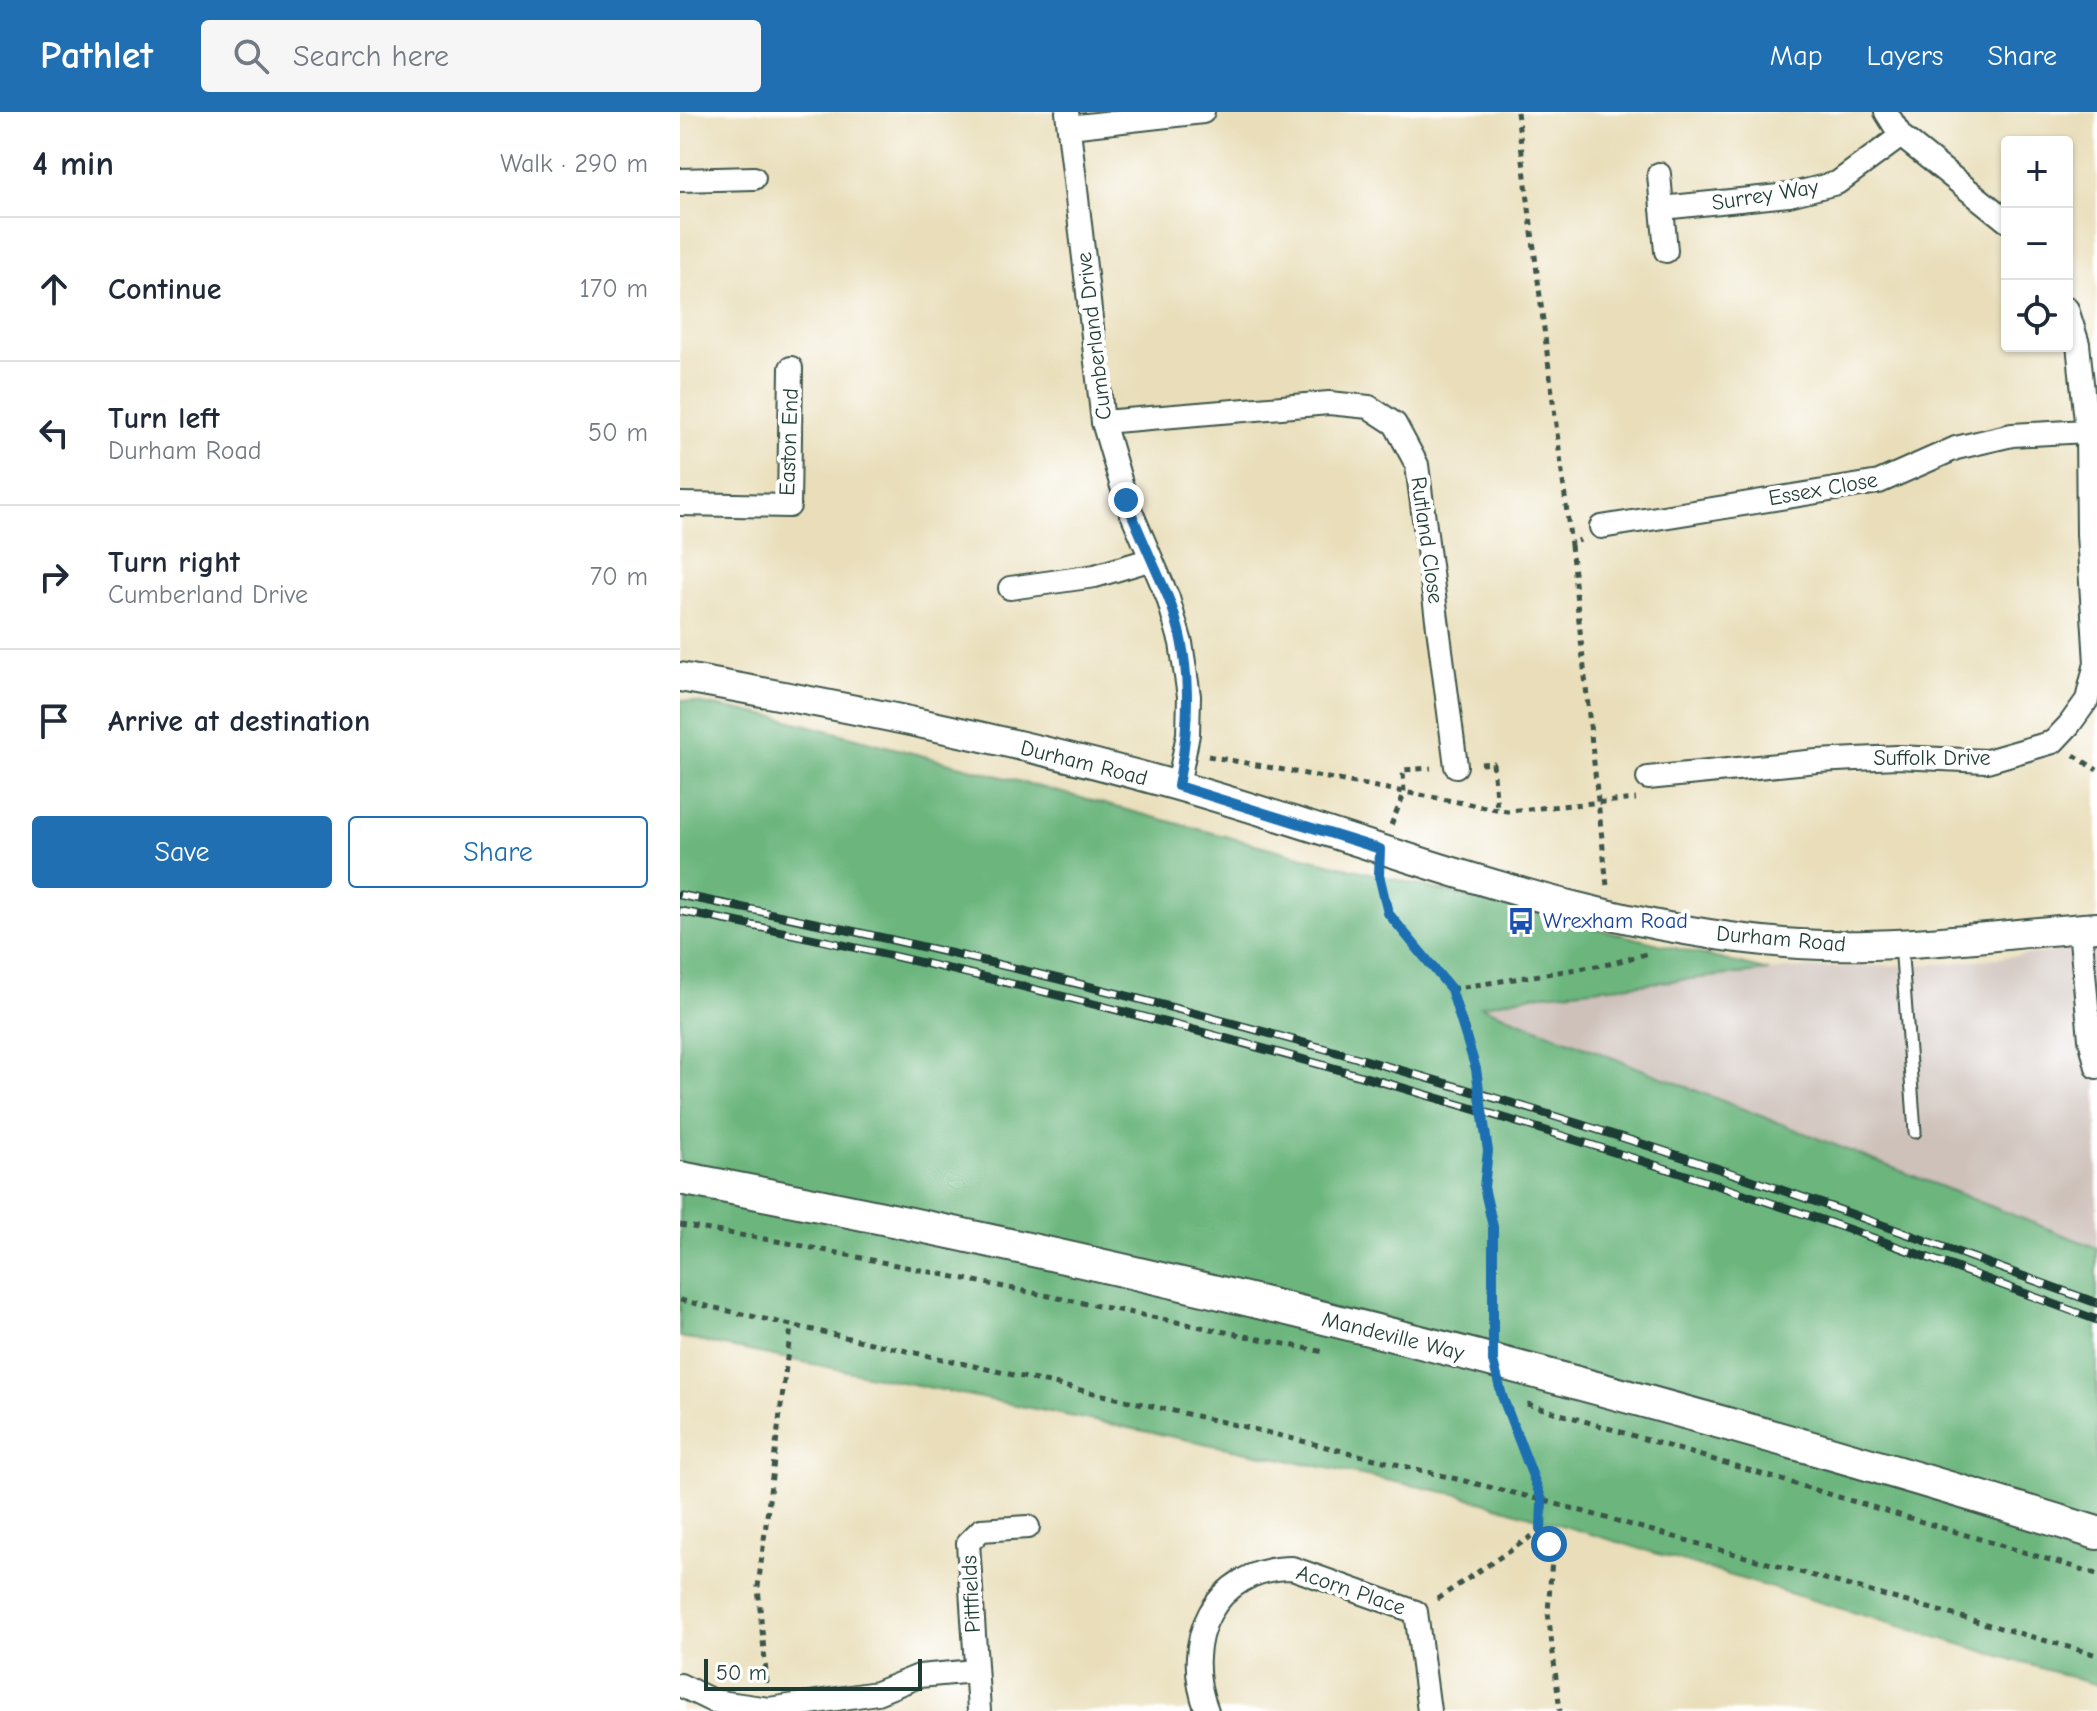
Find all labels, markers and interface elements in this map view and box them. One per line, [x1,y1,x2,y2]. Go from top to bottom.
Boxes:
search box [201,20,761,92]
text: Pathlet [40,34,153,78]
icon: search [229,34,273,78]
text: Search here [293,39,449,74]
text: Map [1770,40,1823,72]
text: Layers [1867,40,1943,72]
text: Share [1987,40,2057,72]
map controls [2001,136,2073,352]
button: + [2001,136,2073,208]
text: 4 min [32,144,114,184]
text: Walk · 290 m [500,149,648,179]
street label: Surrey Way [1710,174,1820,216]
button: − [2001,208,2073,280]
street label: Cumberland Drive [1071,250,1117,422]
icon: ahead [32,267,76,311]
text: Continue [108,272,222,307]
text: 170 m [579,274,648,304]
button: locate [2001,280,2073,352]
street label: Easton End [774,388,804,496]
text: Turn left [108,401,220,436]
icon: left [32,411,76,455]
text: 50 m [588,418,648,448]
text: Durham Road [108,436,262,466]
street label: Essex Close [1766,467,1880,511]
street label: Rutland Close [1405,475,1449,605]
route end [1108,482,1144,518]
text: Turn right [108,545,240,580]
icon: right [32,555,76,599]
text: 70 m [590,562,648,592]
text: Cumberland Drive [108,580,308,610]
icon: arrive [32,699,76,743]
text: Arrive at destination [108,704,370,739]
street label: Durham Road [1018,735,1150,791]
street label: Suffolk Drive [1873,745,1991,771]
button: Save [32,816,332,888]
button: Share [348,816,648,888]
bus stop icon: Wrexham Road [1506,906,1536,936]
place label: Wrexham Road [1543,908,1688,934]
street label: Durham Road [1715,920,1847,958]
street label: Mandeville Way [1319,1306,1467,1366]
route start [1531,1526,1567,1562]
street label: Pittfields [956,1555,986,1633]
street label: Acorn Place [1293,1559,1409,1621]
scale bar [704,1655,922,1691]
text: 50 m [716,1660,767,1686]

